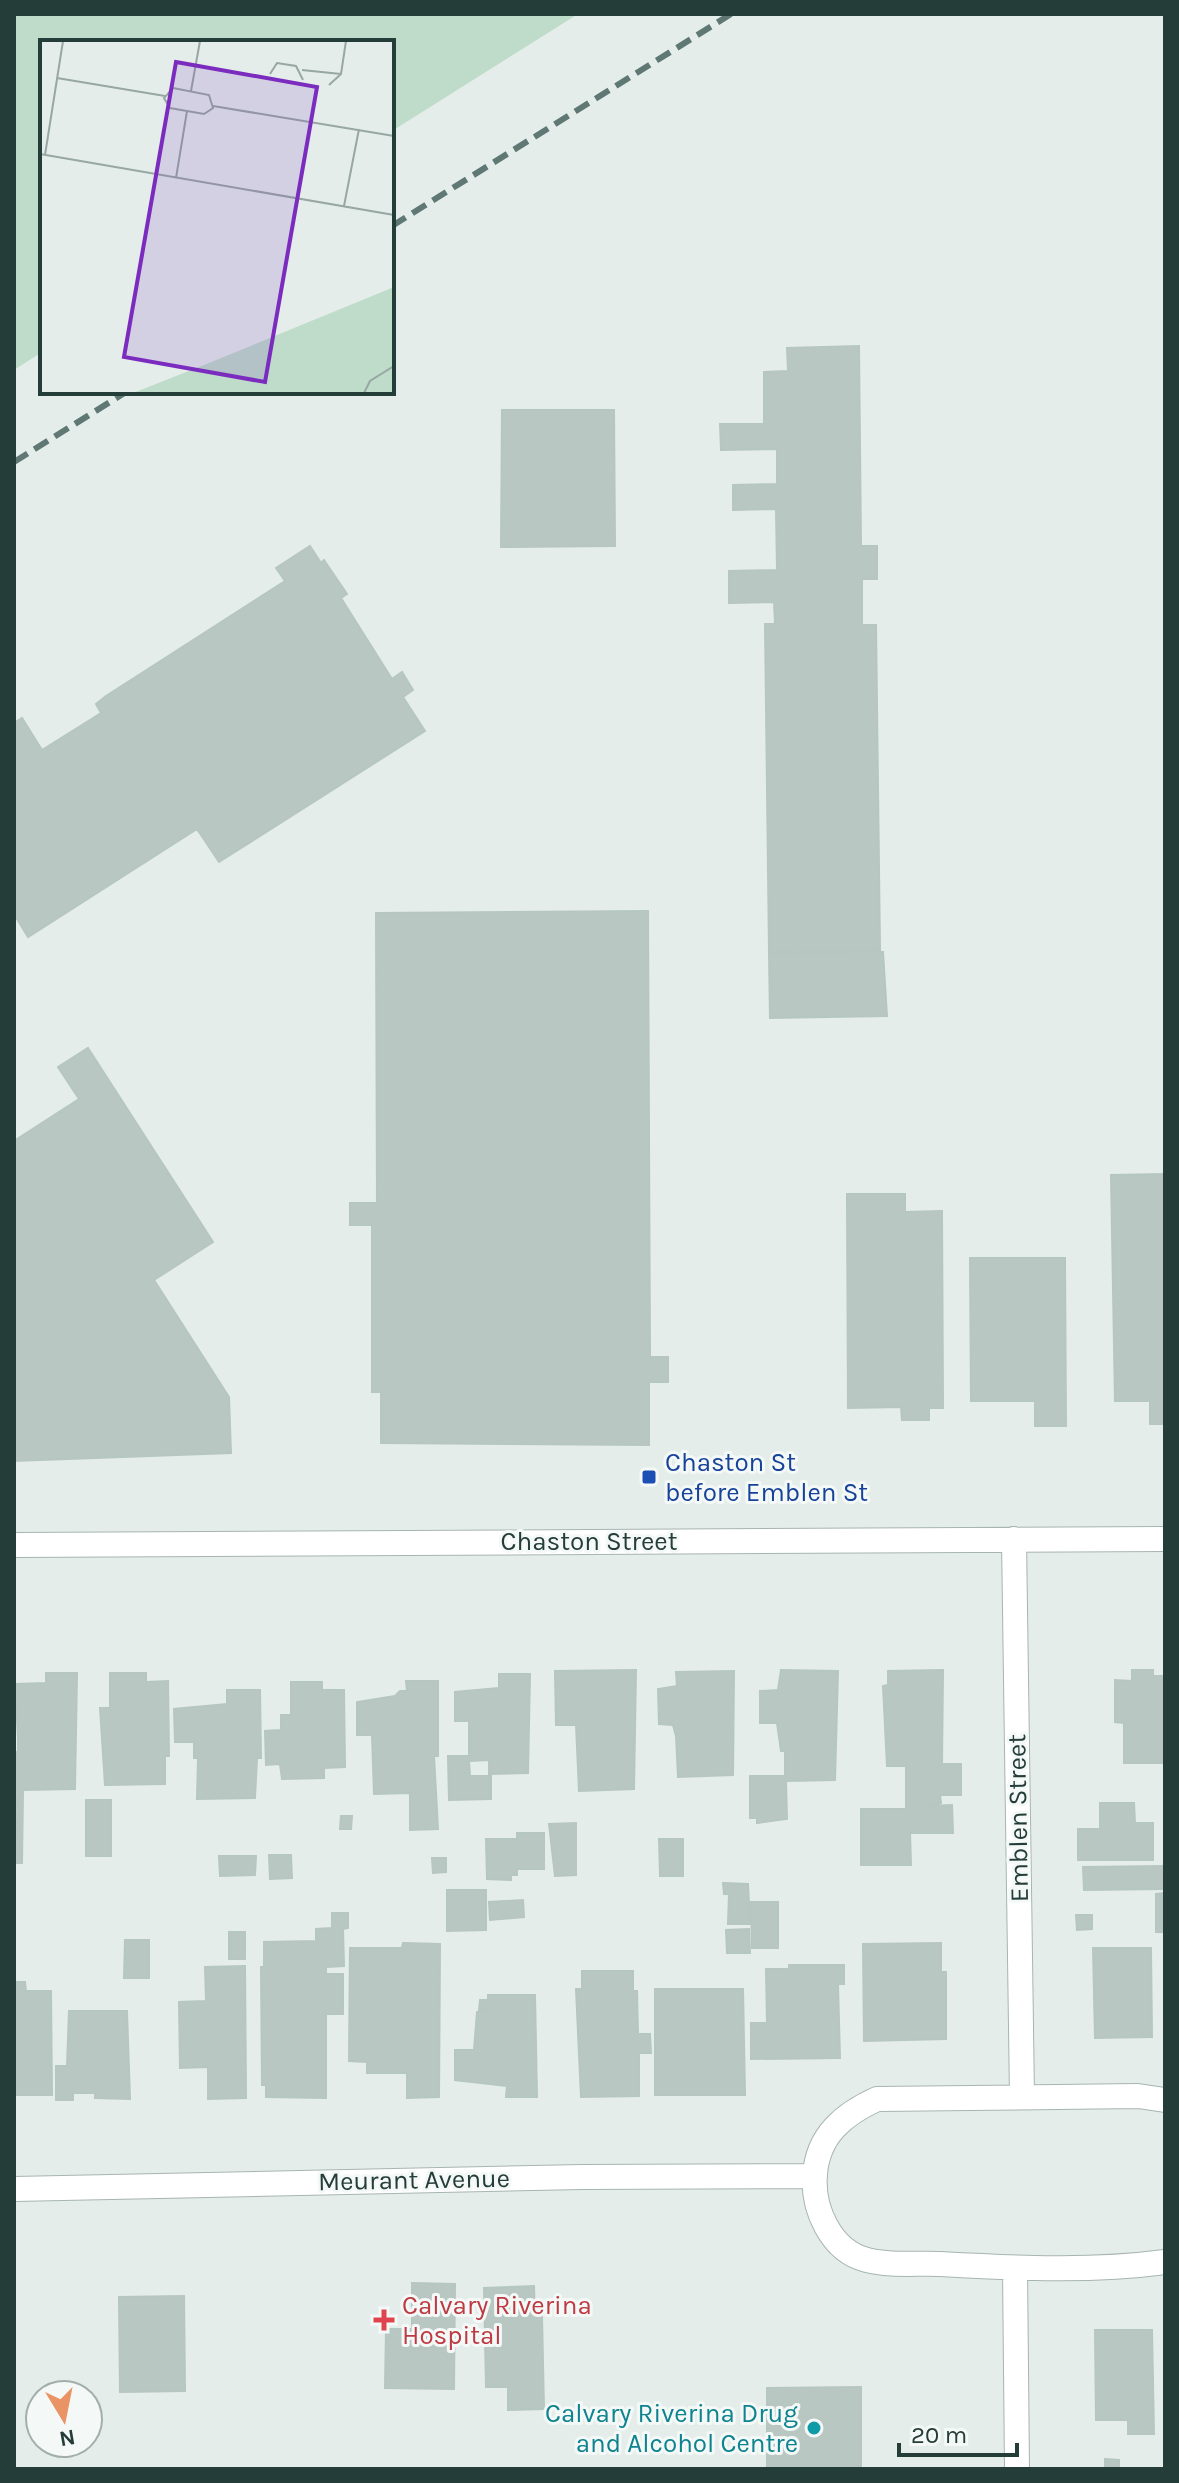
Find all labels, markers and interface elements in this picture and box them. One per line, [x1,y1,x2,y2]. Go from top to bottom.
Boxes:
inset map [40,40,394,394]
place label: Chaston St before Emblen St [665,1447,868,1508]
marker: Chaston St before Emblen St [640,1468,658,1486]
street label: Chaston Street [501,1526,678,1557]
street label: Emblen Street [1001,1733,1035,1902]
street label: Meurant Avenue [318,2163,510,2197]
place label: Calvary Riverina Hospital [402,2290,592,2351]
marker: Calvary Riverina Hospital [373,2309,395,2331]
north arrow [24,2379,104,2459]
place label: Calvary Riverina Drug and Alcohol Centre [545,2398,798,2459]
scale bar [899,2407,1017,2457]
marker: Calvary Riverina Drug and Alcohol Centre [805,2419,823,2437]
text: 20 m [911,2421,967,2449]
text: N [57,2424,77,2452]

